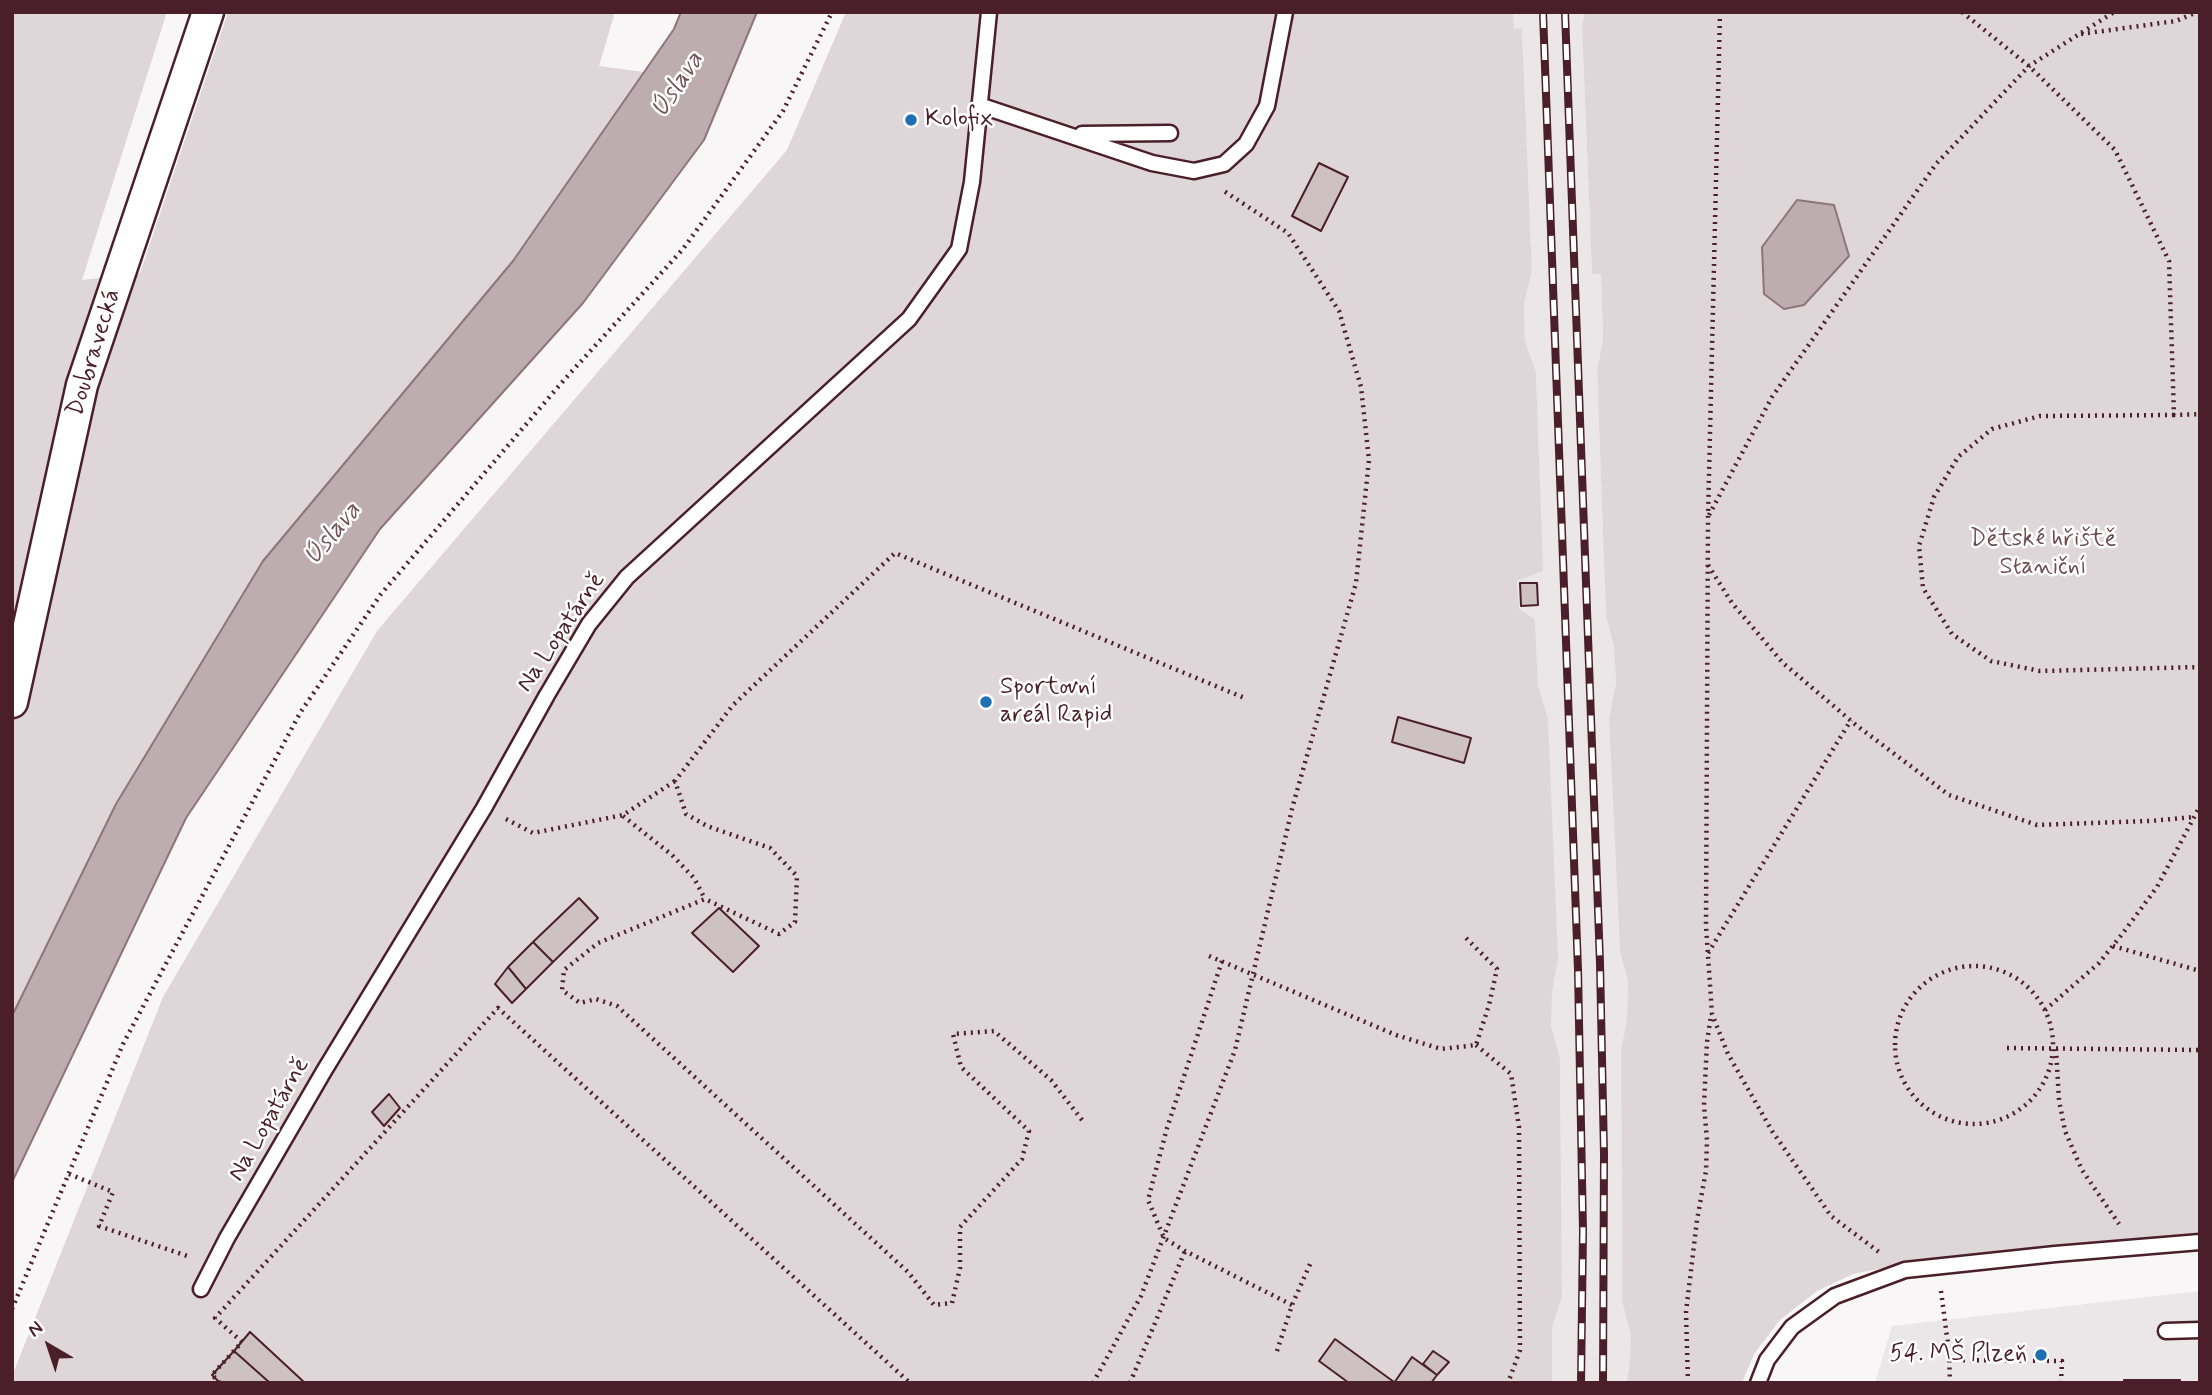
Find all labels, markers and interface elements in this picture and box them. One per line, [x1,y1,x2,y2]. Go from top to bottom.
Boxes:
water label: Úslava [644,47,712,125]
place label: Kolofix [925,106,993,134]
marker: Kolofix [903,112,919,128]
street label: Doubravecká [62,286,128,420]
water label: Úslava [297,497,369,573]
park label: Dětské hřiště Staniční [1970,526,2116,582]
street label: Na Lopatárně [512,568,612,698]
place label: Sportovní areál Rapid [1000,674,1112,730]
marker: Sportovní areál Rapid [978,694,994,710]
street label: Na Lopatárně [223,1053,317,1187]
north arrow [14,1311,84,1381]
text: N [23,1316,48,1343]
place label: 54. MŠ Plzeň [1889,1341,2027,1369]
marker: 54. MŠ Plzeň [2033,1347,2049,1363]

